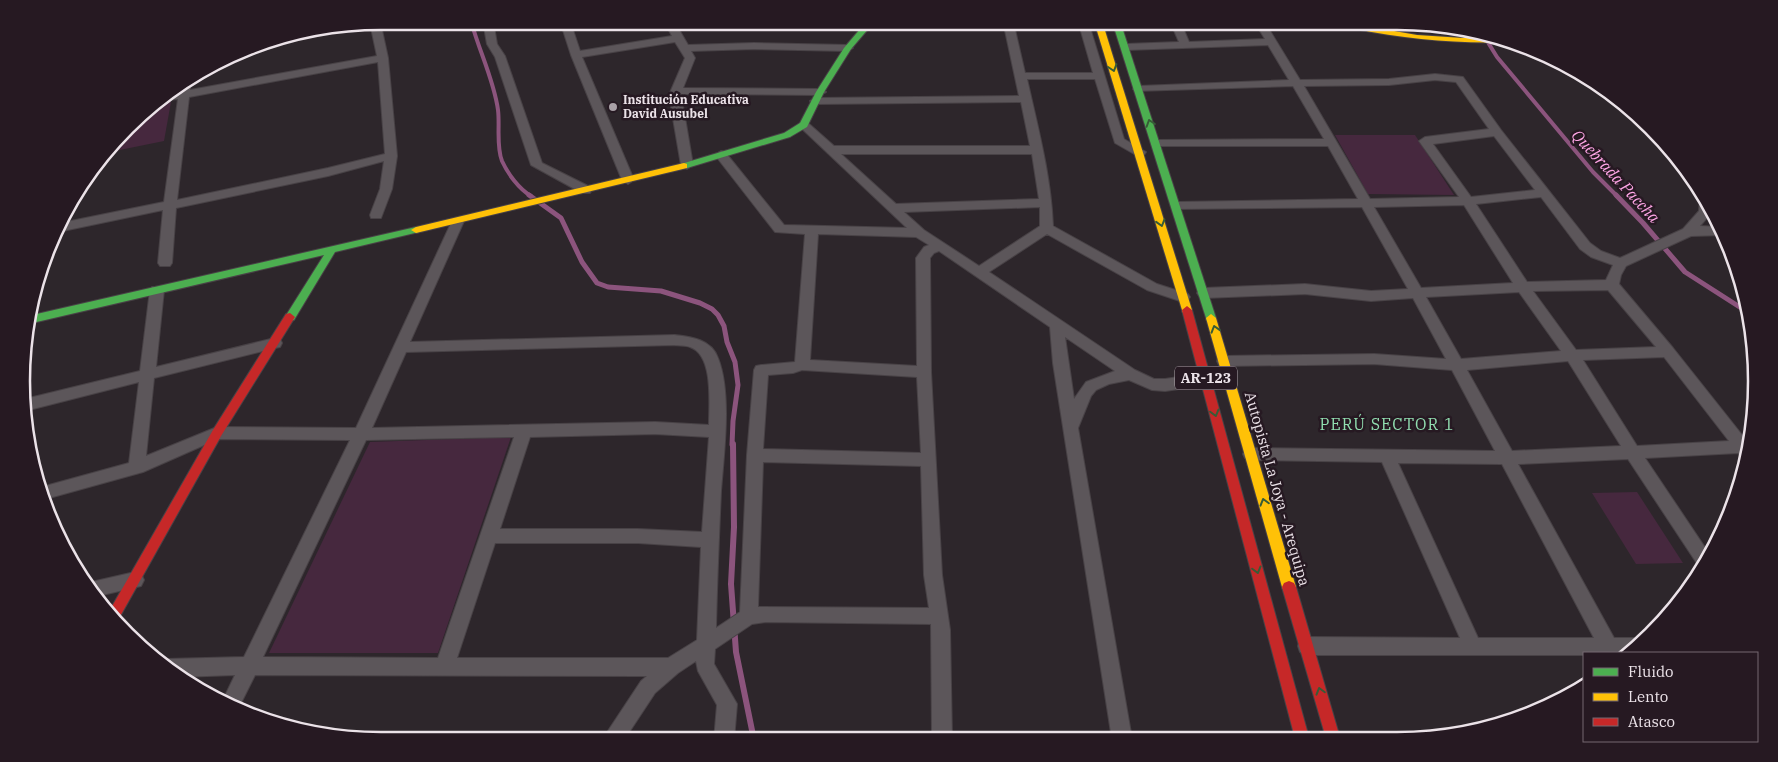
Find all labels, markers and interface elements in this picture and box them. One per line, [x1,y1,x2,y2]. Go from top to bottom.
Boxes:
one-way arrow [1107,63,1117,71]
place label: Institución Educativa David Ausubel [623,92,749,121]
marker: Institución Educativa David Ausubel [607,101,619,113]
one-way arrow [1146,120,1156,128]
water label: Quebrada Paccha [1568,125,1665,227]
one-way arrow [1155,218,1165,227]
one-way arrow [1210,325,1220,333]
road number: AR-123 [1175,366,1237,389]
street label: Autopista La Joya - Arequipa [1241,389,1314,588]
one-way arrow [1209,408,1220,417]
district label: PERÚ SECTOR 1 [1319,413,1455,434]
one-way arrow [1260,498,1270,506]
one-way arrow [1251,565,1262,574]
legend [1583,652,1758,742]
text: Fluido [1628,662,1673,681]
text: Lento [1628,687,1668,706]
one-way arrow [1315,688,1325,696]
text: Atasco [1628,712,1675,731]

